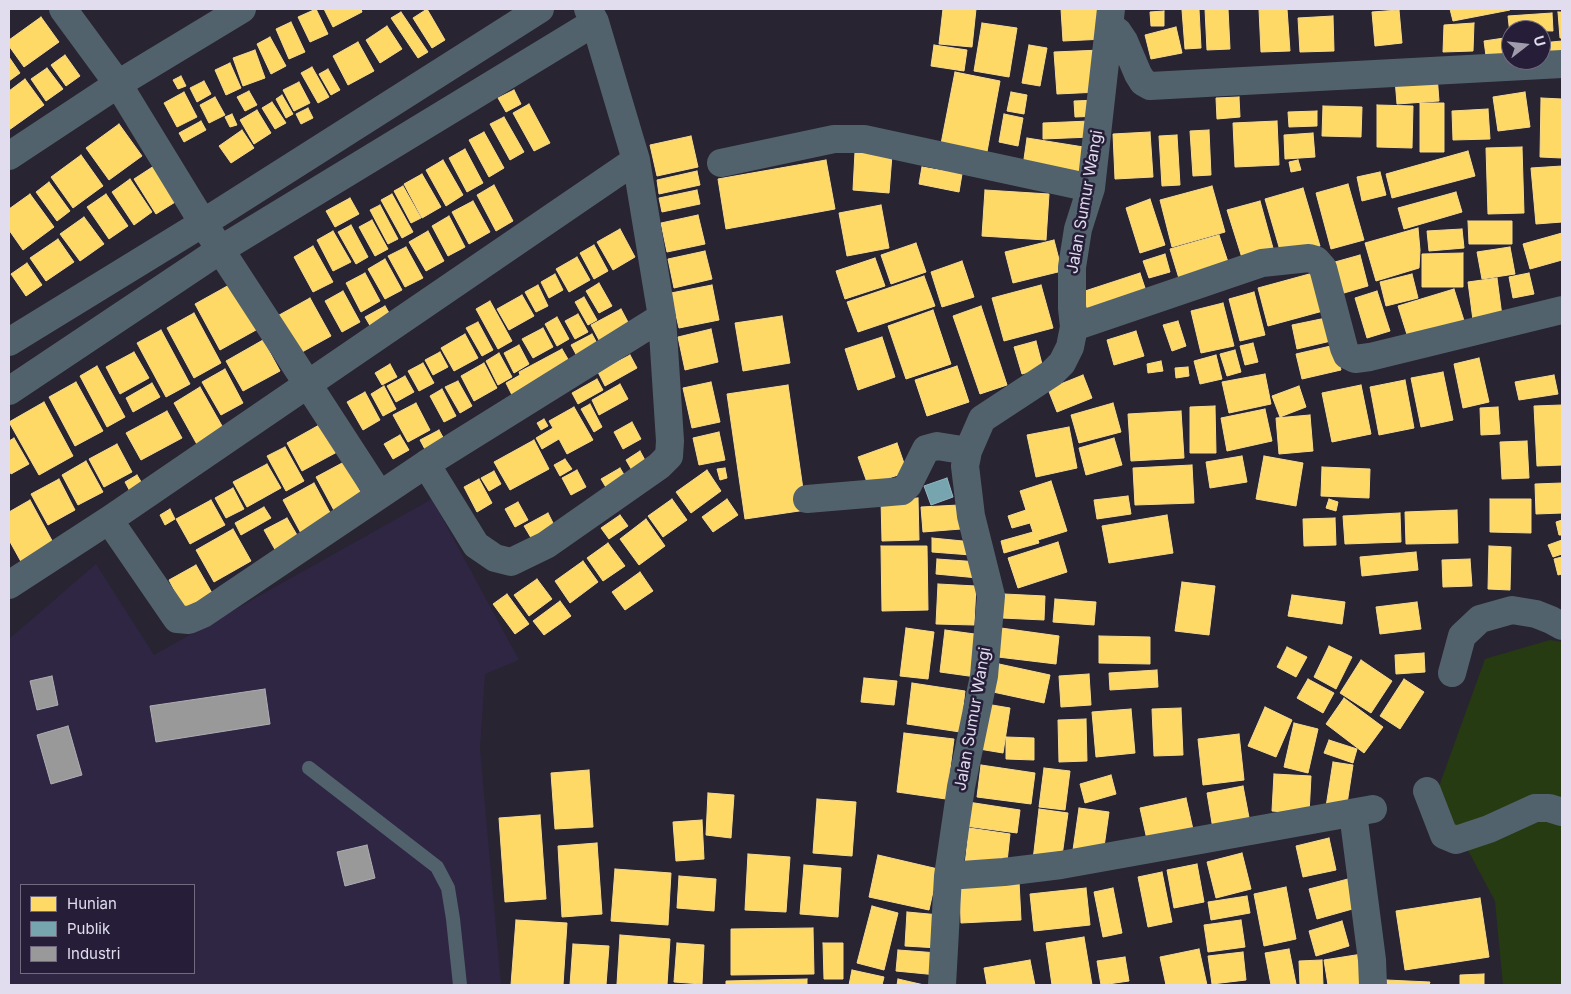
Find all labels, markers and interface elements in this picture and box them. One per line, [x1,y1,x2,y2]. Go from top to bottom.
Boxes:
north arrow [1501,20,1551,70]
text: U [1530,34,1550,48]
street label: Jalan Sumur Wangi [1063,129,1107,275]
street label: Jalan Sumur Wangi [951,646,995,792]
legend [20,884,195,974]
text: Hunian [67,894,117,913]
text: Publik [67,919,110,938]
text: Industri [67,944,120,963]

